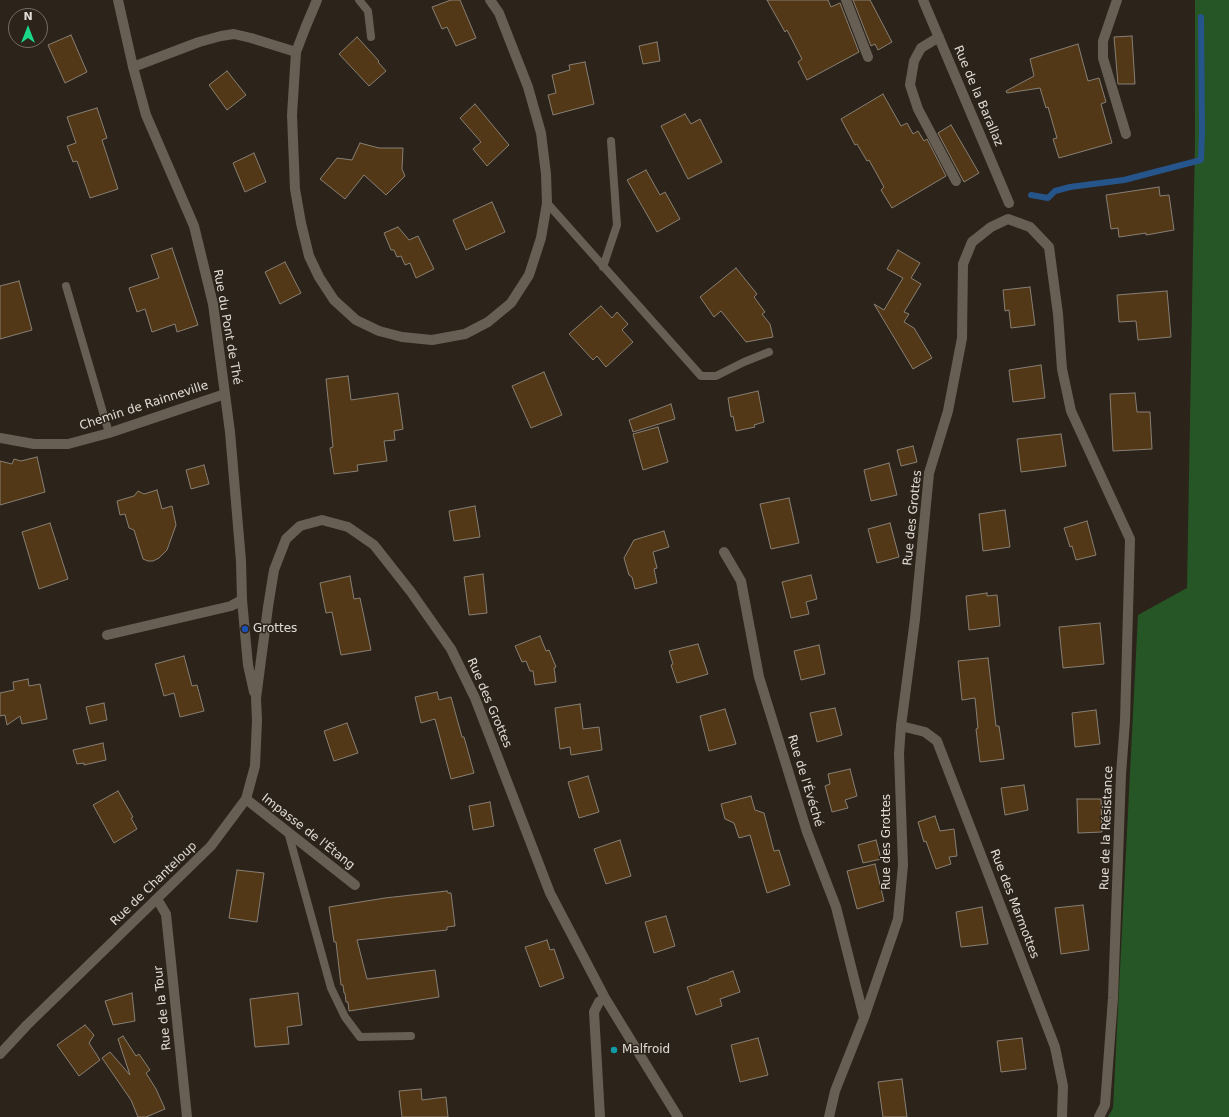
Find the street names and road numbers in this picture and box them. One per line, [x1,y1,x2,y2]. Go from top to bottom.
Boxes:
street label: Rue de la Barallaz [950,43,1006,149]
street label: Rue du Pont de Thé [210,268,244,386]
street label: Chemin de Rainneville [78,378,210,434]
street label: Rue des Grottes [901,469,925,567]
street label: Rue des Grottes [464,656,514,750]
street label: Rue de l'Évéché [784,733,826,829]
street label: Rue de la Résistance [1098,765,1116,891]
street label: Impasse de l'Étang [259,791,357,873]
street label: Rue des Grottes [880,794,894,890]
street label: Rue de Chanteloup [108,839,200,929]
street label: Rue des Marmottes [986,847,1042,961]
street label: Rue de la Tour [151,965,175,1051]

